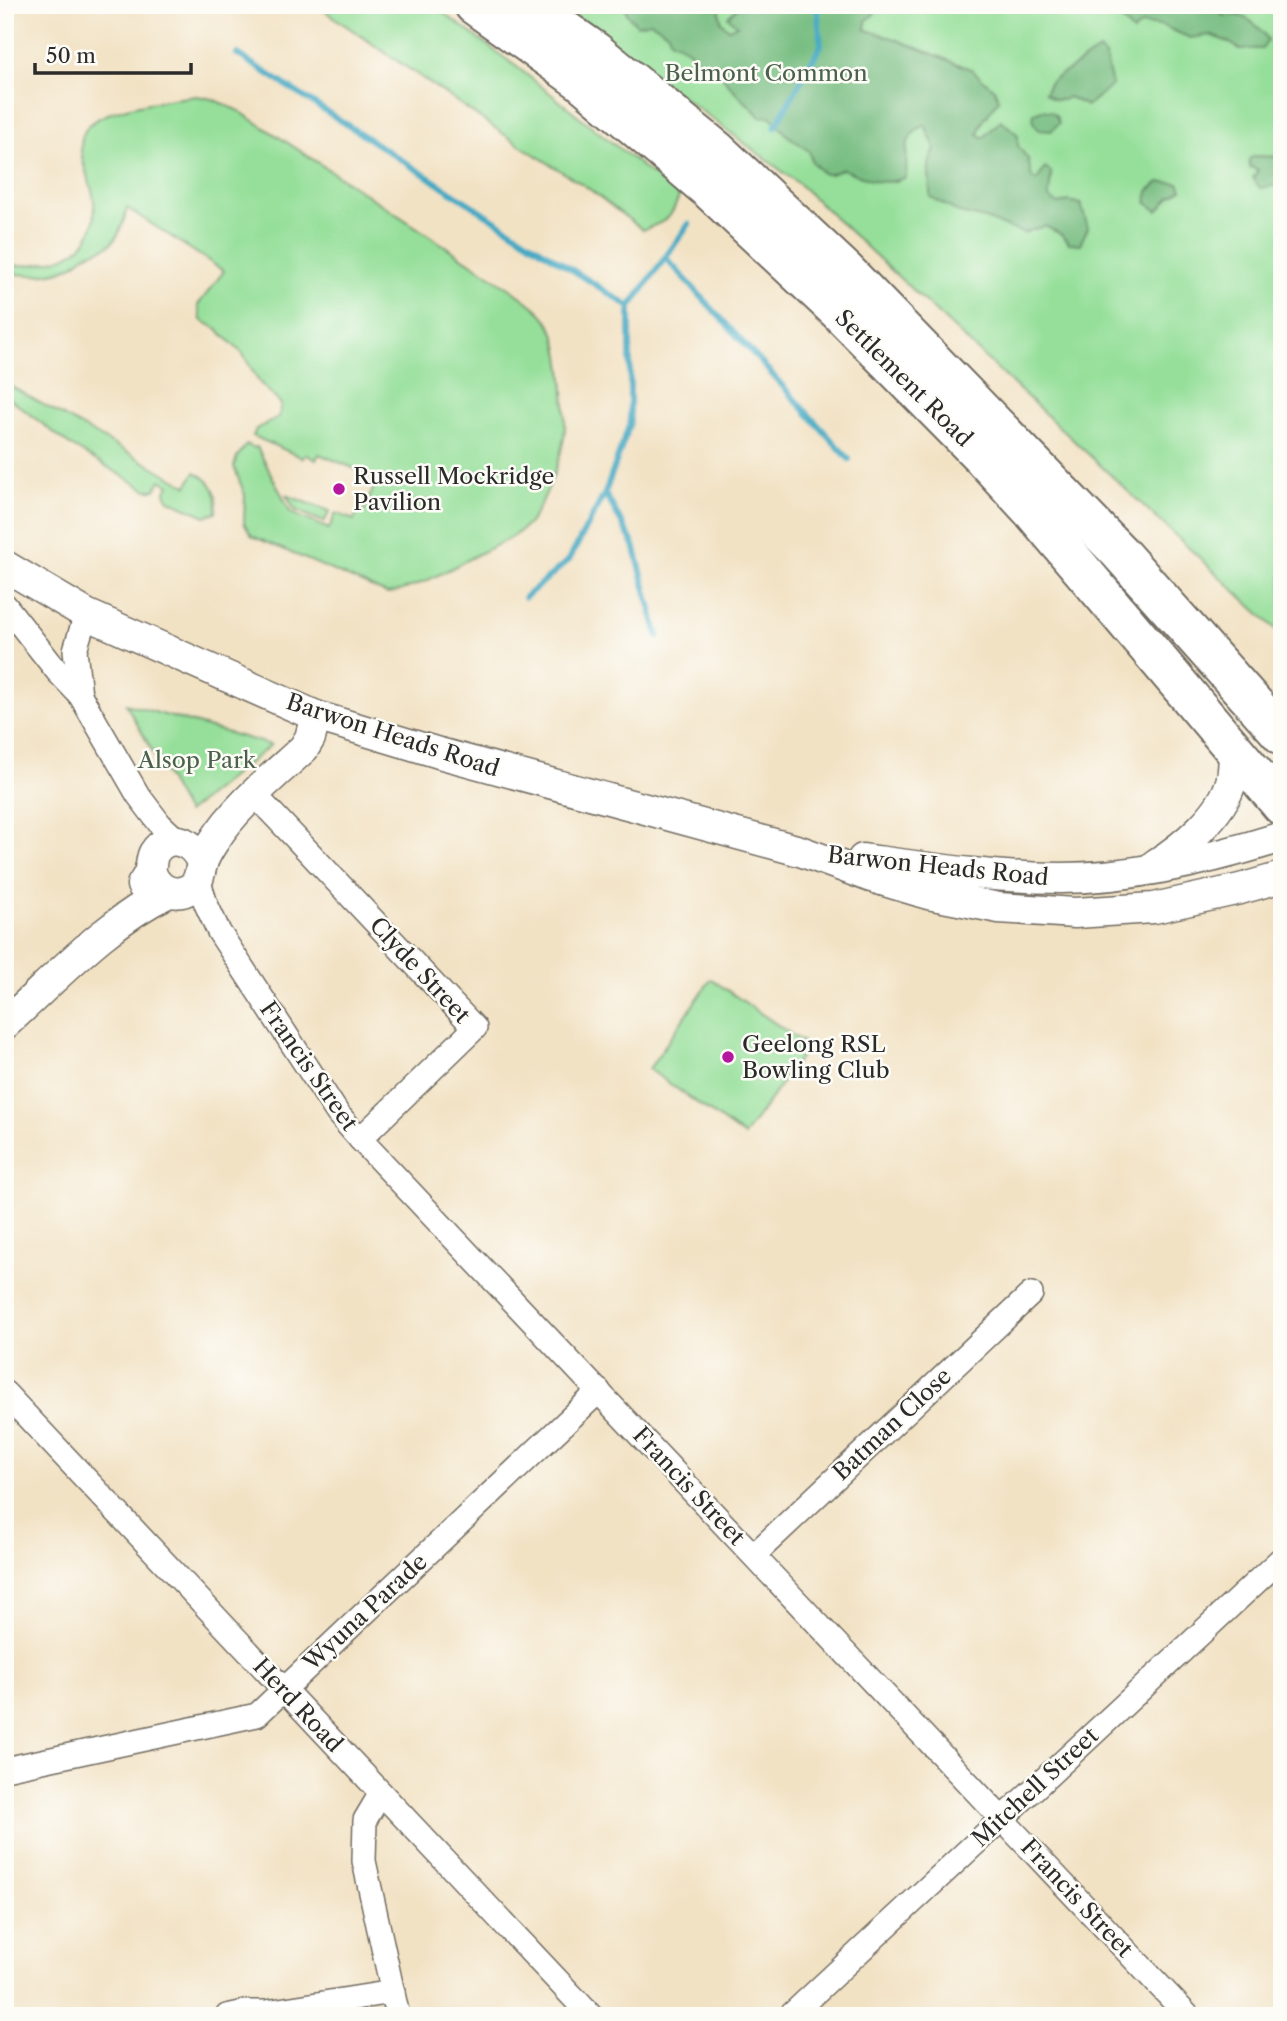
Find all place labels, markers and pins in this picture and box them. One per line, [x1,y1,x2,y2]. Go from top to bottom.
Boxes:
place label: Russell Mockridge Pavilion [353,462,554,516]
marker: Russell Mockridge Pavilion [331,481,347,497]
place label: Geelong RSL Bowling Club [742,1030,890,1084]
marker: Geelong RSL Bowling Club [720,1049,736,1065]

